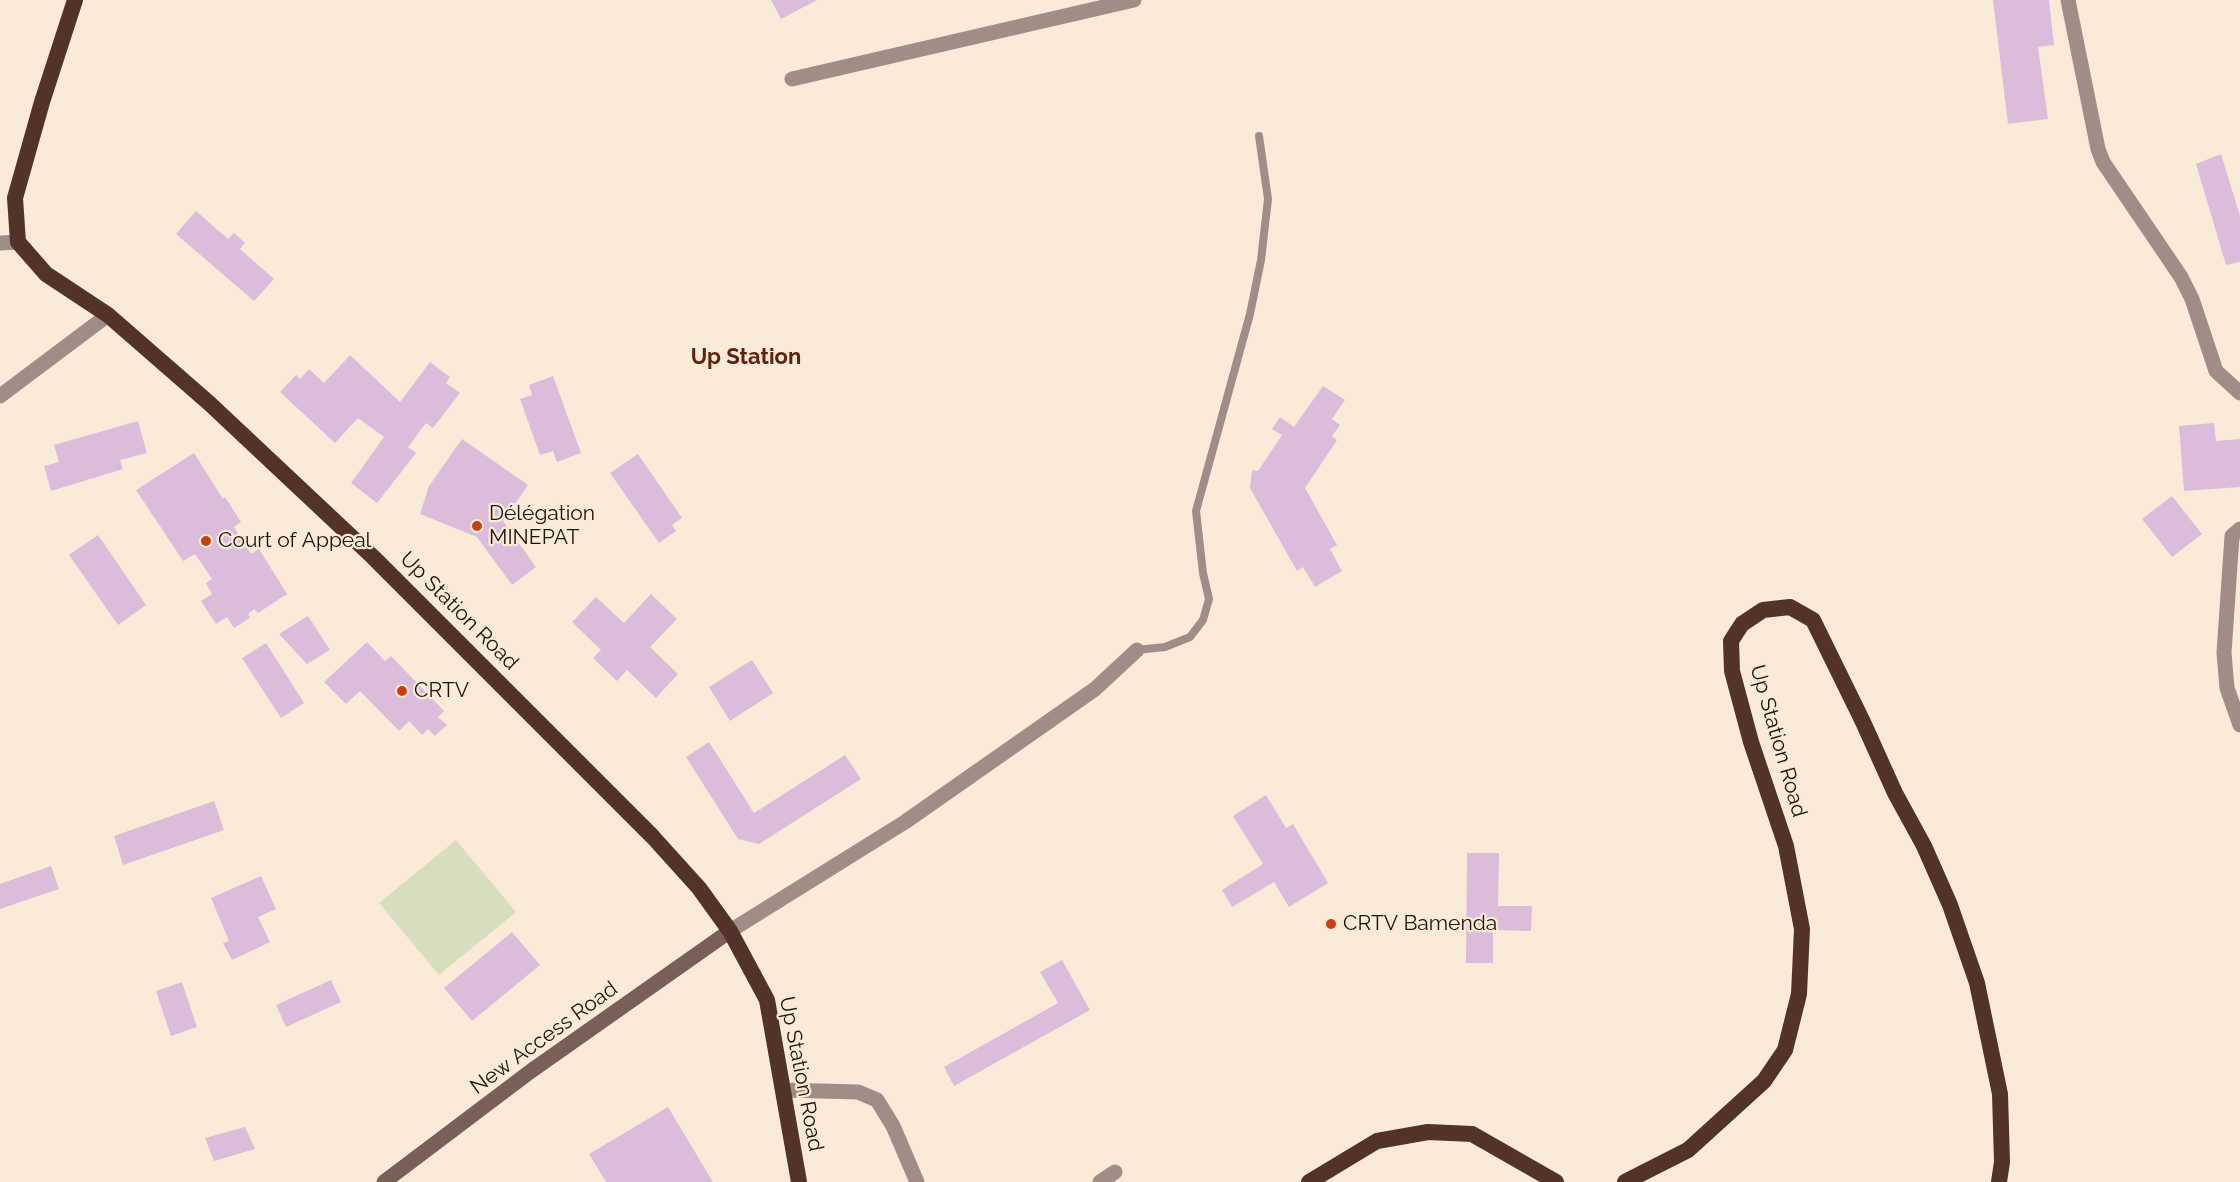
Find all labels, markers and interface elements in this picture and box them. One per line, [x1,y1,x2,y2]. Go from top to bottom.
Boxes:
district label: Up Station [691,344,801,370]
place label: Délégation MINEPAT [489,501,595,551]
marker: Délégation MINEPAT [470,519,484,533]
place label: Court of Appeal [218,528,371,554]
marker: Court of Appeal [199,534,213,548]
street label: Up Station Road [395,547,523,675]
street label: Up Station Road [1744,662,1812,820]
place label: CRTV [414,678,469,704]
marker: CRTV [395,684,409,698]
place label: CRTV Bamenda [1343,911,1497,937]
marker: CRTV Bamenda [1324,917,1338,931]
street label: New Access Road [466,976,622,1100]
street label: Up Station Road [774,994,828,1154]

